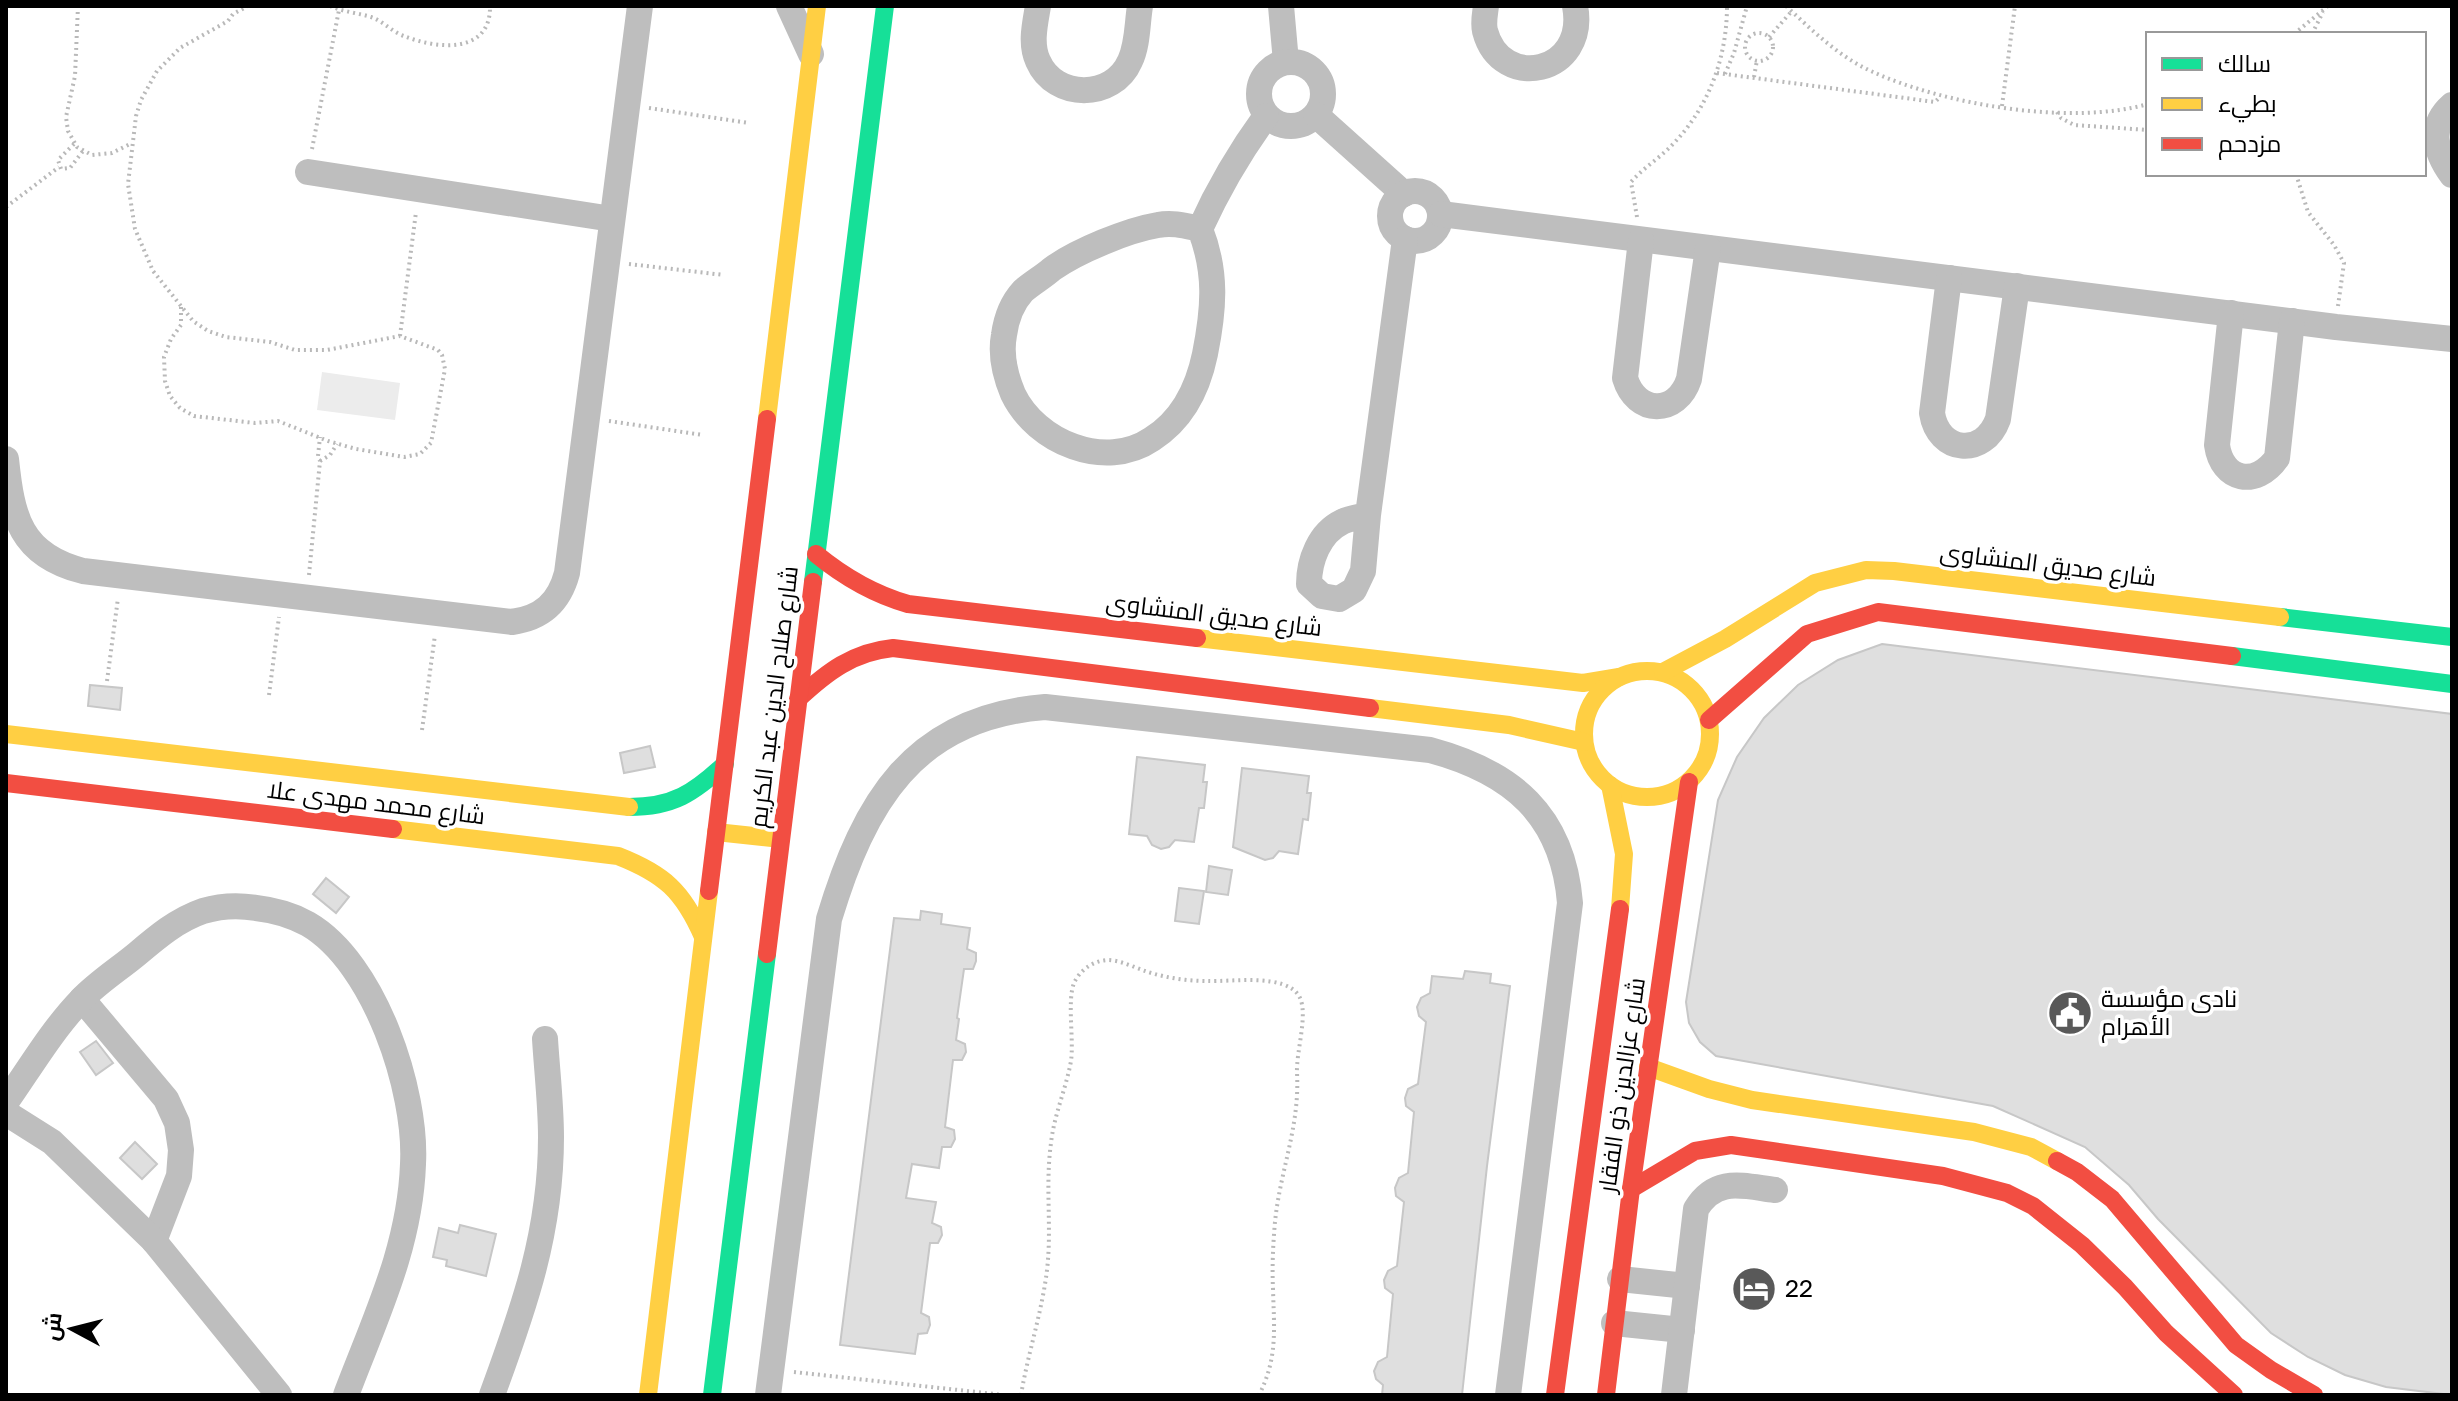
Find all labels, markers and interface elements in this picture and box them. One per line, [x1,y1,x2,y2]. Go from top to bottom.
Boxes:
legend [2146,32,2426,176]
text: سالك [2218,48,2271,77]
text: بطيء [2218,88,2277,123]
text: مزدحم [2218,128,2281,160]
street label: شارع صديق المنشاوى [1938,536,2158,594]
street label: شارع صلاح الدين عبد الكريم [742,564,806,830]
street label: شارع صديق المنشاوى [1104,586,1324,644]
street label: شارع محمد مهدى علا [265,774,487,832]
street label: شارع عزالدين ذو الفقار [1591,975,1653,1197]
place label: نادى مؤسسة الأهرام [2101,983,2237,1043]
public building icon: نادى مؤسسة الأهرام [2046,989,2094,1037]
hotel icon: 22 [1730,1265,1778,1313]
place label: 22 [1785,1273,1813,1302]
north arrow [32,1289,112,1369]
text: ش [37,1311,68,1342]

